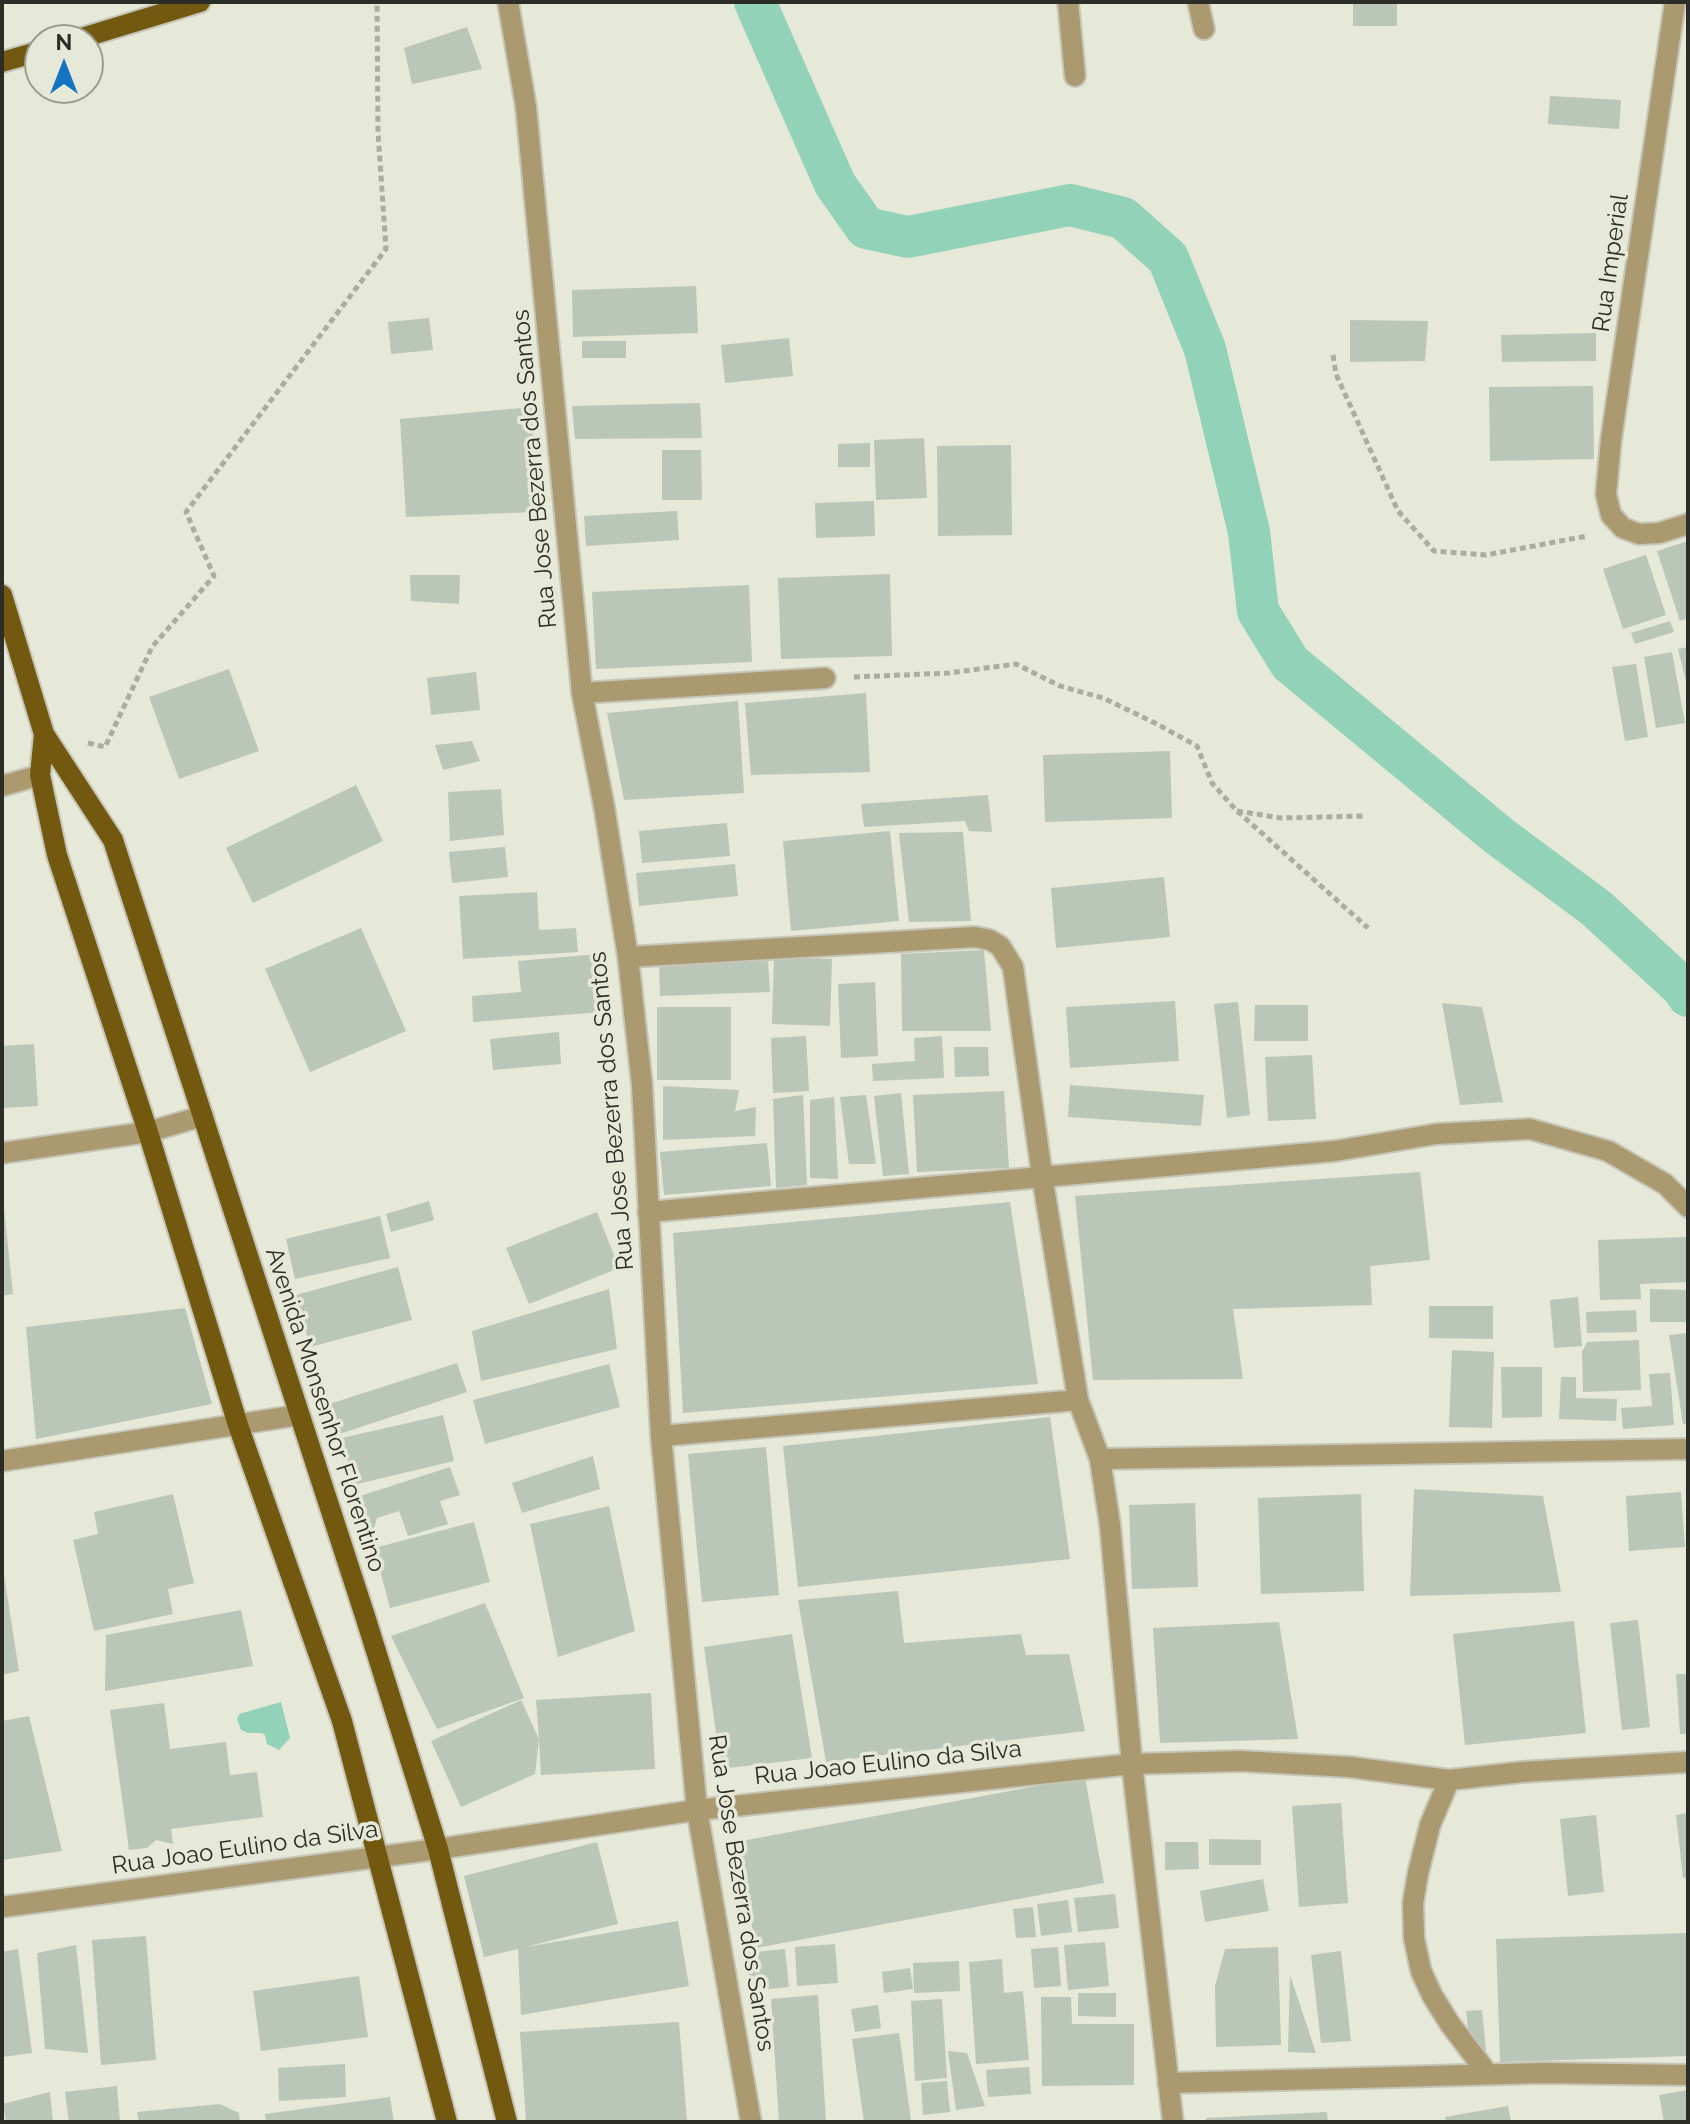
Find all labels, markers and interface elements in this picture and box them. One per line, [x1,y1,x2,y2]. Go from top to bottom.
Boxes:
north arrow [24,24,104,104]
text: N [56,29,72,55]
street label: Rua Imperial [1587,192,1635,334]
street label: Rua Jose Bezerra dos Santos [507,308,563,630]
street label: Rua Jose Bezerra dos Santos [584,950,640,1272]
street label: Avenida Monsenhor Florentino [259,1244,391,1576]
street label: Rua Jose Bezerra dos Santos [702,1733,780,2053]
street label: Rua Joao Eulino da Silva [753,1735,1023,1791]
street label: Rua Joao Eulino da Silva [110,1815,380,1881]

